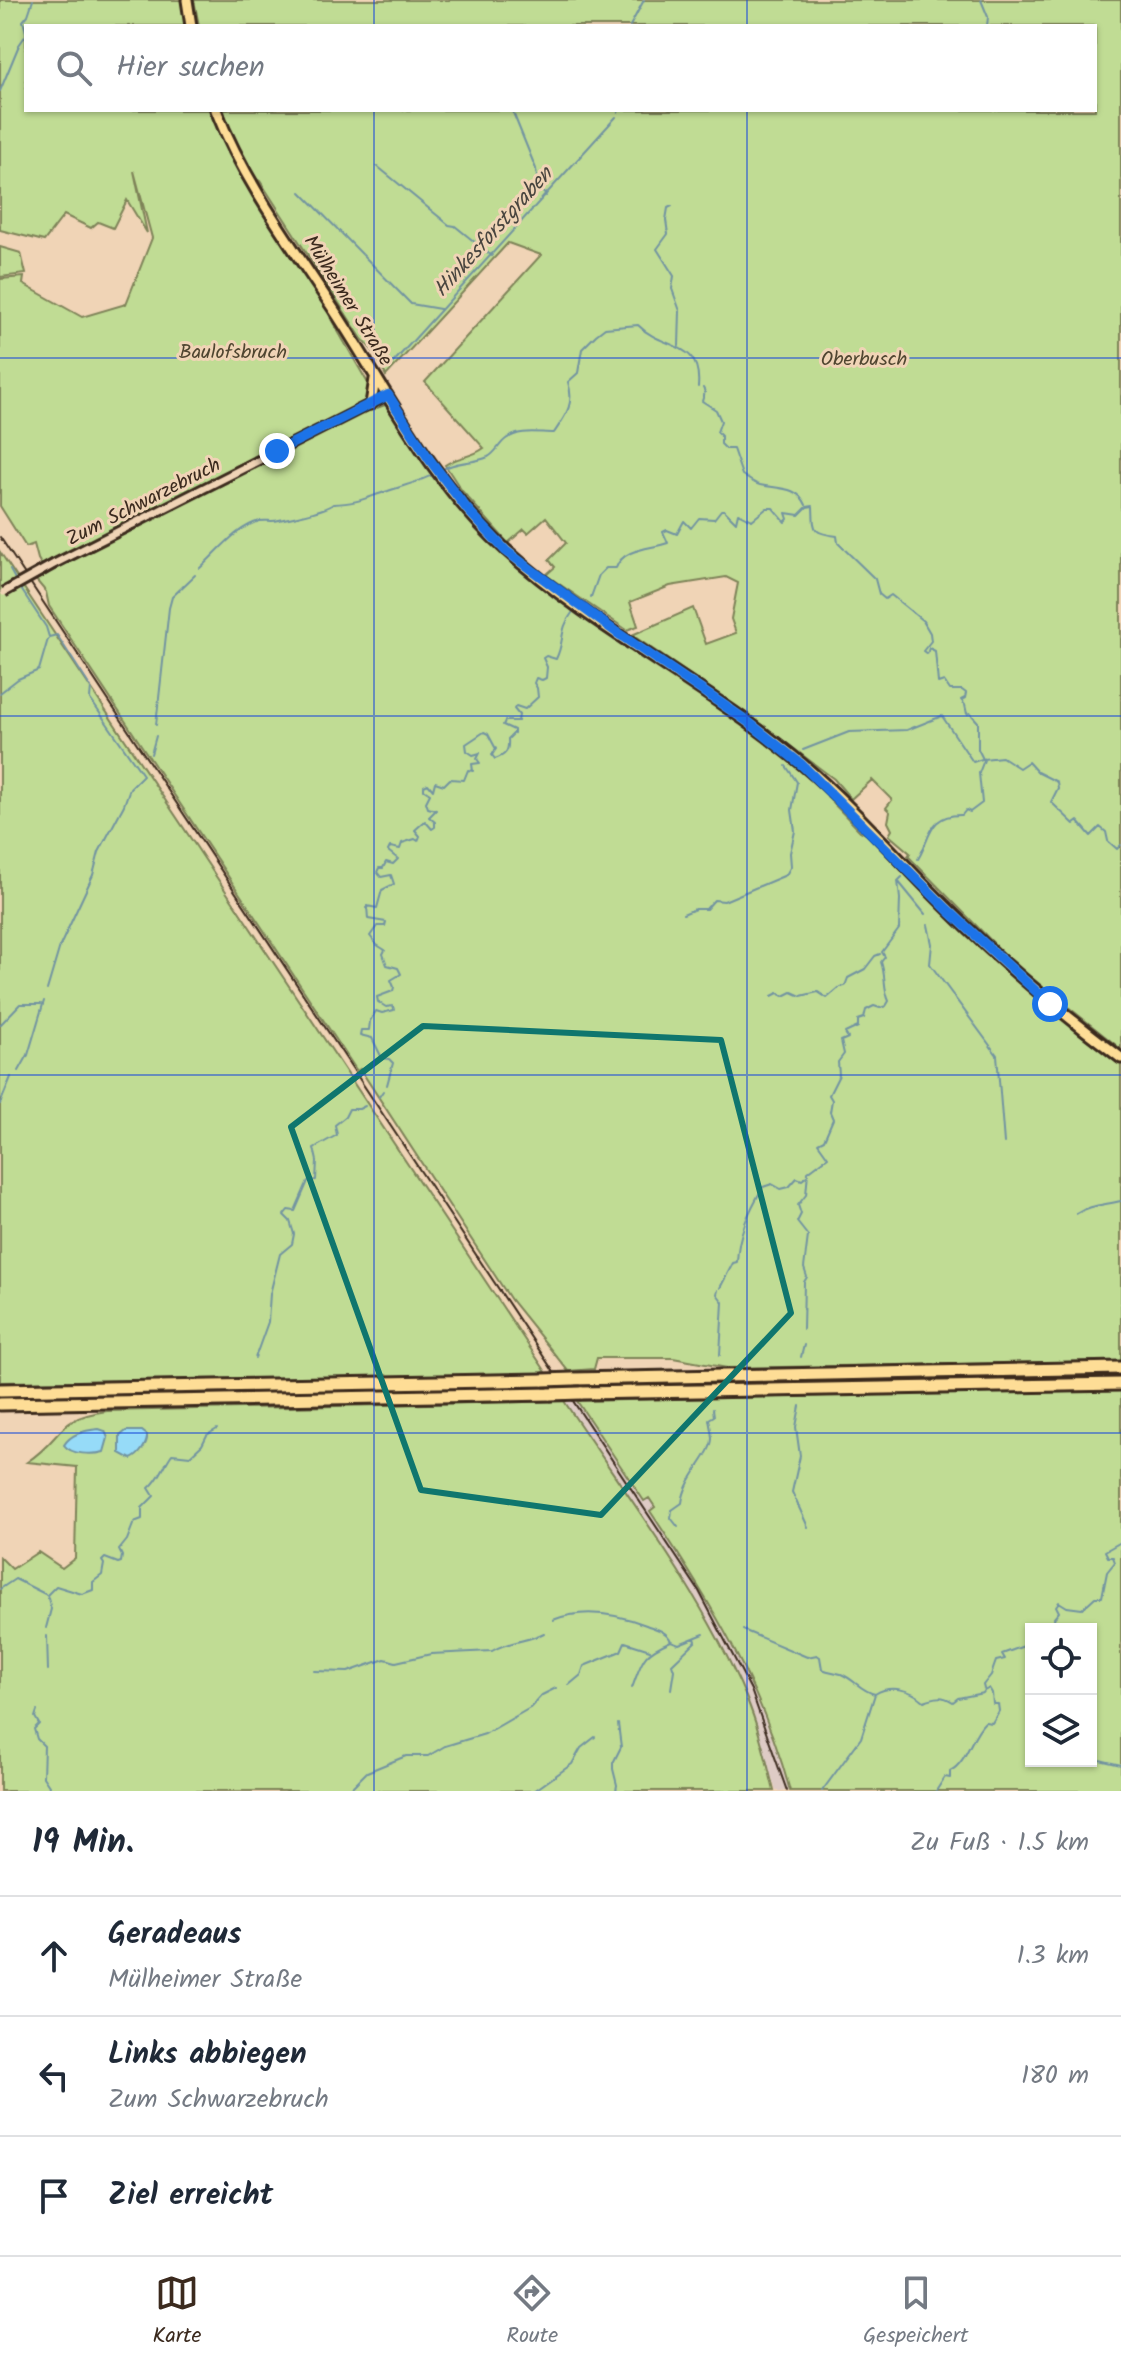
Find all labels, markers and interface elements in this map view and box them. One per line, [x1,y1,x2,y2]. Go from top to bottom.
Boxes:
search box [24,24,1097,112]
text: Hier suchen [116,44,265,92]
icon: search [52,46,96,90]
water label: Hinkesforstgraben [425,158,564,306]
street label: Mülheimer Straße [294,229,400,373]
park label: Baulofsbruch [179,337,287,369]
park label: Oberbusch [821,344,907,376]
route end [259,433,295,469]
street label: Zum Schwarzebruch [61,450,227,556]
route start [1032,986,1068,1022]
map controls [1025,1623,1097,1767]
button: locate [1025,1623,1097,1695]
button: layers [1025,1695,1097,1767]
text: 19 Min. [32,1816,134,1870]
text: Zu Fuß · 1.5 km [910,1822,1089,1864]
text: Geradeaus [108,1911,241,1959]
icon: ahead [32,1934,76,1978]
text: 1.3 km [1017,1935,1089,1977]
text: Mülheimer Straße [108,1959,302,2001]
text: Links abbiegen [108,2031,307,2079]
icon: left [32,2054,76,2098]
text: 180 m [1021,2055,1089,2097]
text: Zum Schwarzebruch [108,2079,329,2121]
text: Ziel erreicht [108,2172,273,2220]
icon: arrive [32,2174,76,2218]
tab: Karte [152,2271,201,2354]
tab: Route [506,2271,558,2354]
tab: Gespeichert [863,2271,969,2354]

